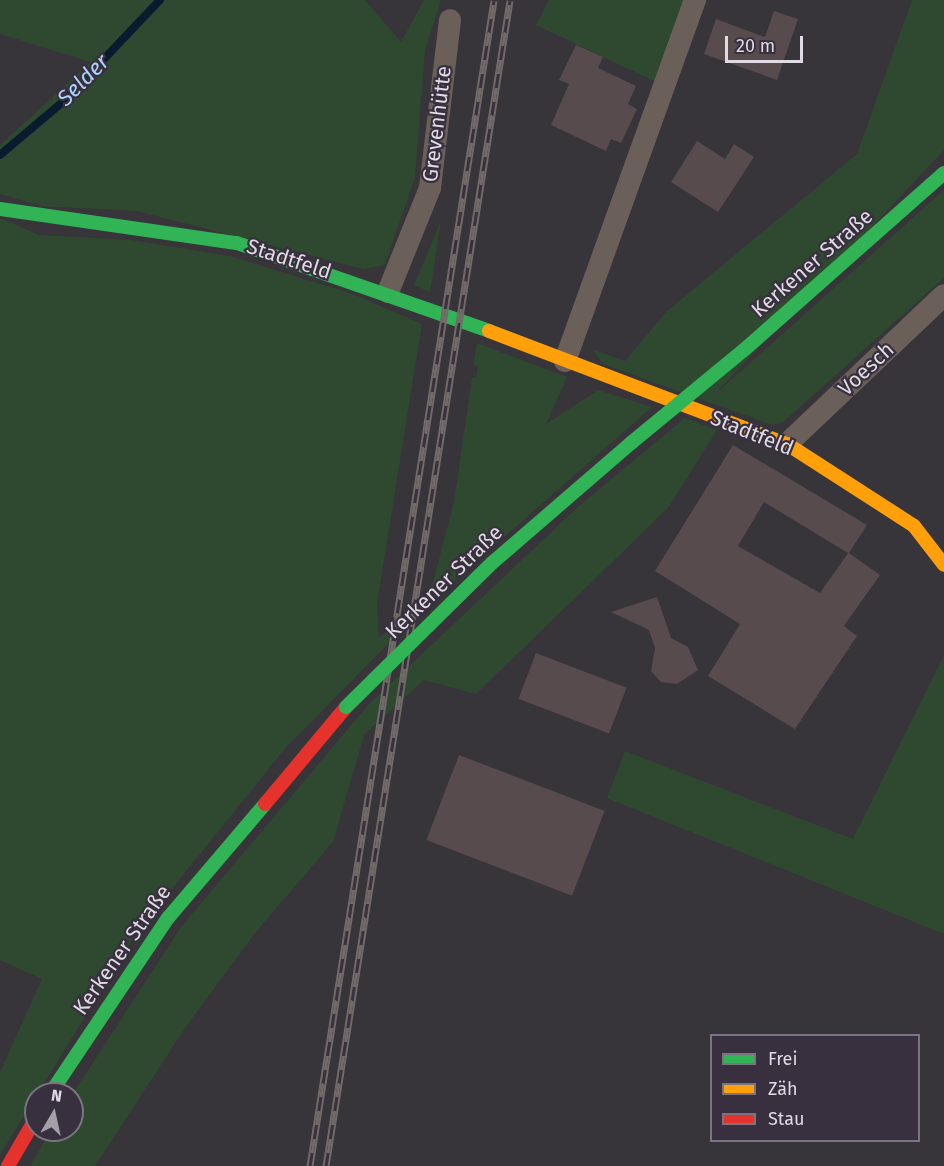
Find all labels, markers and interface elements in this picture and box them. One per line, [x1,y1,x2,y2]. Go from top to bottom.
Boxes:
scale bar [728,24,806,62]
text: 20 m [736,35,775,57]
water label: Selder [52,49,114,111]
street label: Grevenhütte [417,64,457,184]
street label: Kerkener Straße [746,203,878,323]
street label: Stadtfeld [244,234,334,284]
street label: Voesch [833,337,899,401]
street label: Stadtfeld [707,405,797,461]
street label: Kerkener Straße [380,520,508,644]
street label: Kerkener Straße [68,880,176,1020]
legend [710,1034,920,1142]
text: Frei [768,1048,798,1070]
text: Zäh [768,1078,797,1100]
north arrow [24,1082,84,1142]
text: N [50,1085,63,1106]
text: Stau [768,1108,804,1130]

